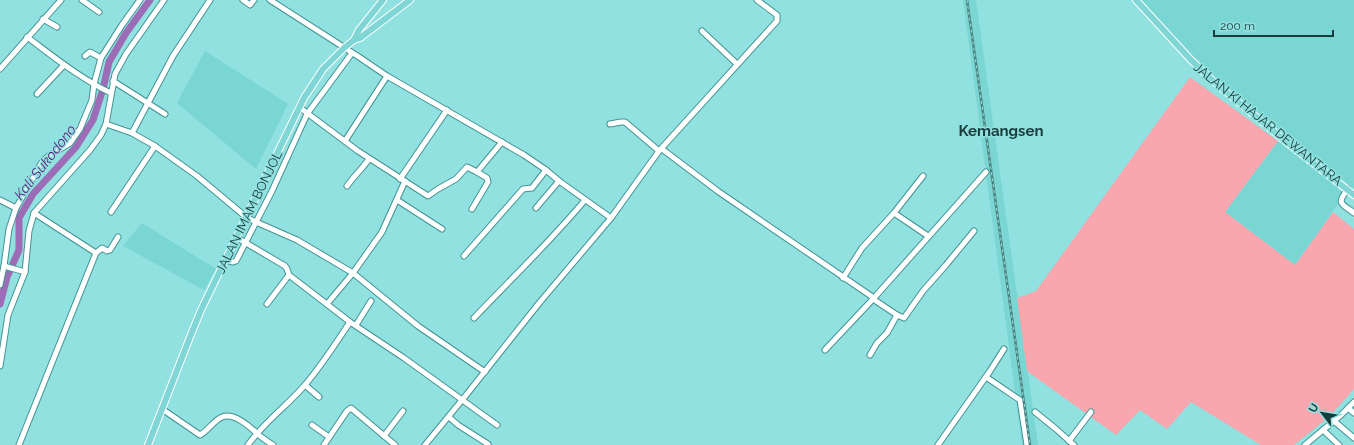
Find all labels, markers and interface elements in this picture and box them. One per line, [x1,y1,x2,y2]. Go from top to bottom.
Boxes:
scale bar [1214,12,1333,38]
text: 200 m [1220,19,1255,33]
street label: JALAN KI HAJAR DEWANTARA [1191,60,1345,189]
water label: Kali Sukodono [11,121,79,203]
district label: Kemangsen [958,122,1044,140]
street label: JALAN IMAM BONJOL [213,148,285,276]
north arrow [1302,393,1342,433]
text: U [1306,401,1322,415]

